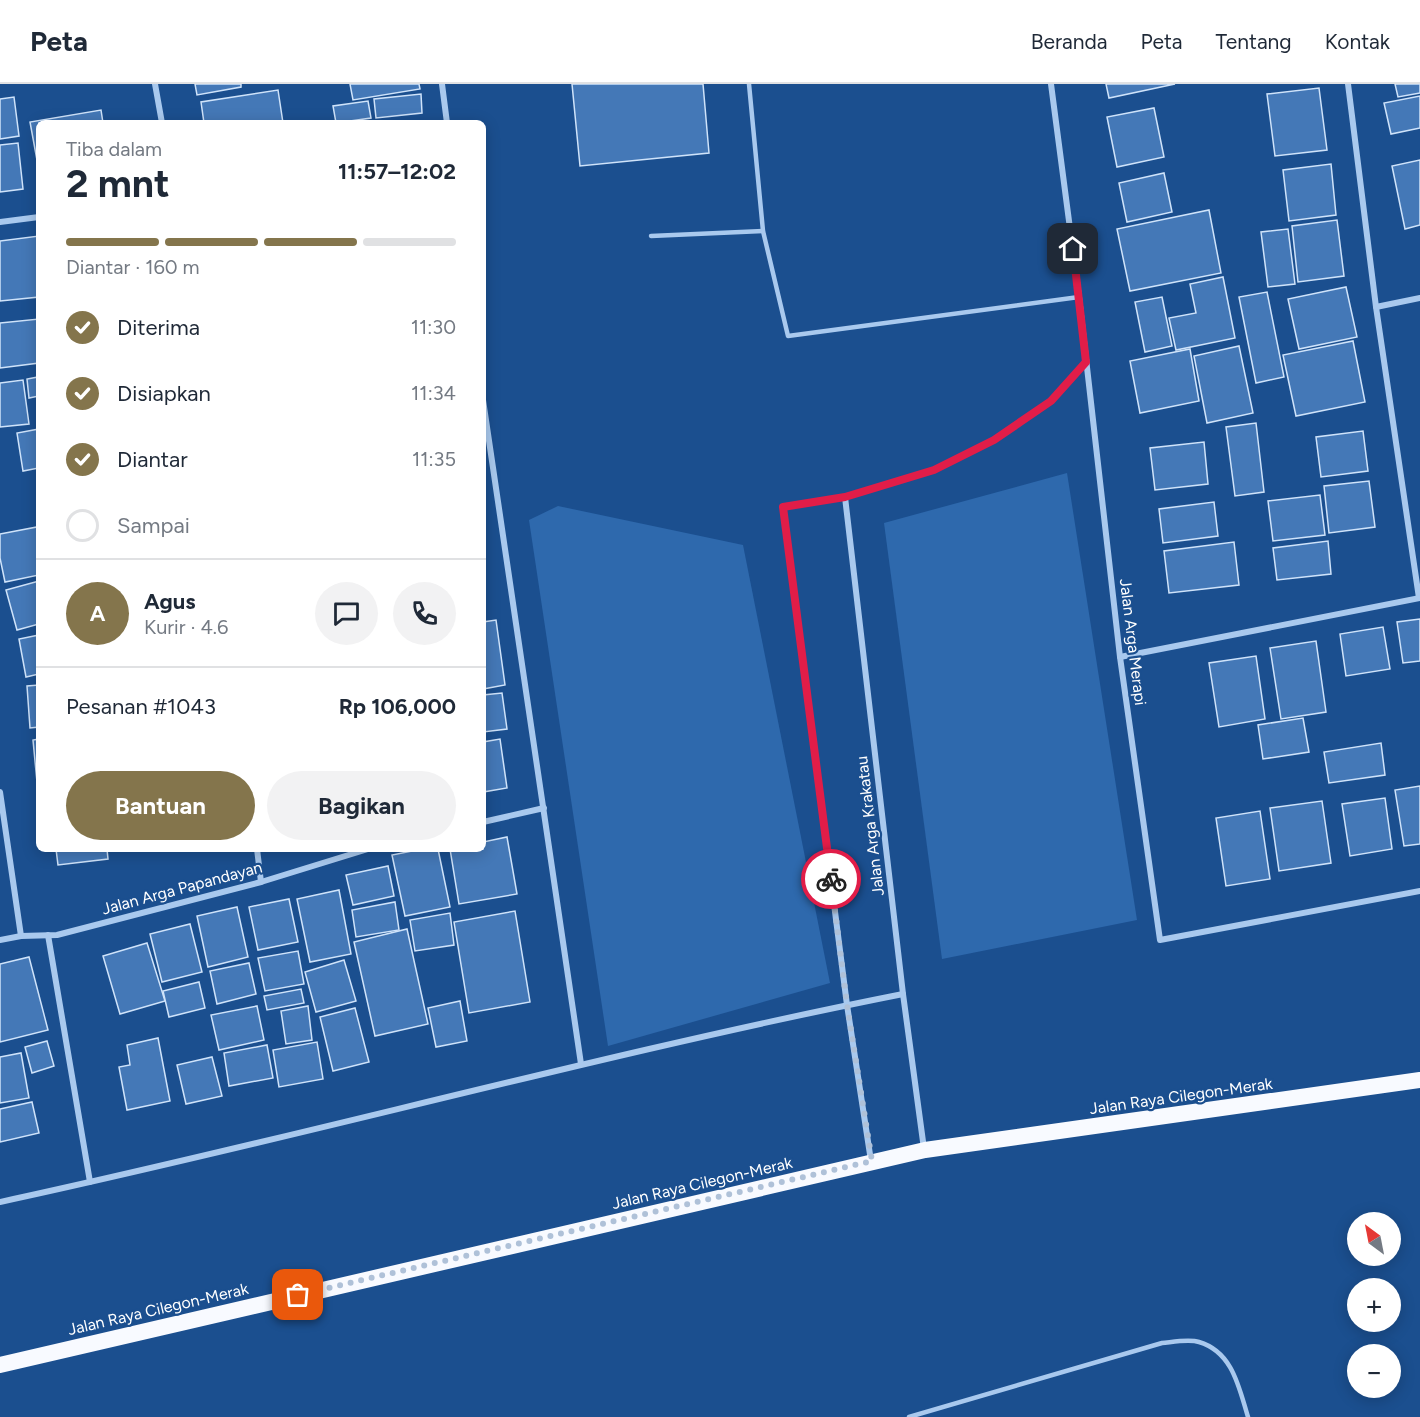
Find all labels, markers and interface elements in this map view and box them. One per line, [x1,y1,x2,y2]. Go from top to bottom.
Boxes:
text: Peta [30,24,88,58]
text: Beranda [1031,29,1108,54]
text: Peta [1141,29,1183,54]
text: Tentang [1216,29,1292,54]
text: Kontak [1325,29,1390,54]
text: Tiba dalam [66,137,162,161]
text: 11:57–12:02 [338,158,456,185]
text: 2 mnt [66,160,170,207]
pin [1047,223,1098,274]
icon: home [1056,232,1089,265]
text: Diantar · 160 m [66,255,200,279]
icon: check [66,311,99,344]
text: Diterima [117,314,200,341]
text: 11:30 [411,315,456,339]
icon: check [66,377,99,410]
text: Disiapkan [117,380,211,407]
text: 11:34 [411,381,456,405]
icon: check [66,443,99,476]
text: Diantar [117,446,188,473]
text: 11:35 [412,447,456,471]
text: Sampai [117,512,190,539]
street label: Jalan Arga Merapi [1116,577,1150,707]
button: chat [315,582,378,645]
button: phone [393,582,456,645]
text: Agus [144,588,195,615]
text: A [90,600,105,627]
text: Kurir · 4.6 [144,615,228,639]
text: Pesanan #1043 [66,693,216,720]
text: Rp 106,000 [339,693,456,720]
street label: Jalan Arga Krakatau [852,755,888,897]
button: Bantuan [66,771,255,840]
button: Bagikan [267,771,456,840]
courier [801,849,861,909]
street label: Jalan Arga Papandayan [100,857,264,919]
icon: bike [815,863,848,896]
street label: Jalan Raya Cilegon-Merak [1088,1074,1274,1118]
street label: Jalan Raya Cilegon-Merak [610,1153,794,1213]
north arrow [1347,1212,1401,1266]
map controls [1347,1212,1401,1398]
pin [272,1269,323,1320]
icon: bag [281,1278,314,1311]
button: + [1347,1278,1401,1332]
street label: Jalan Raya Cilegon-Merak [66,1279,250,1339]
button: − [1347,1344,1401,1398]

